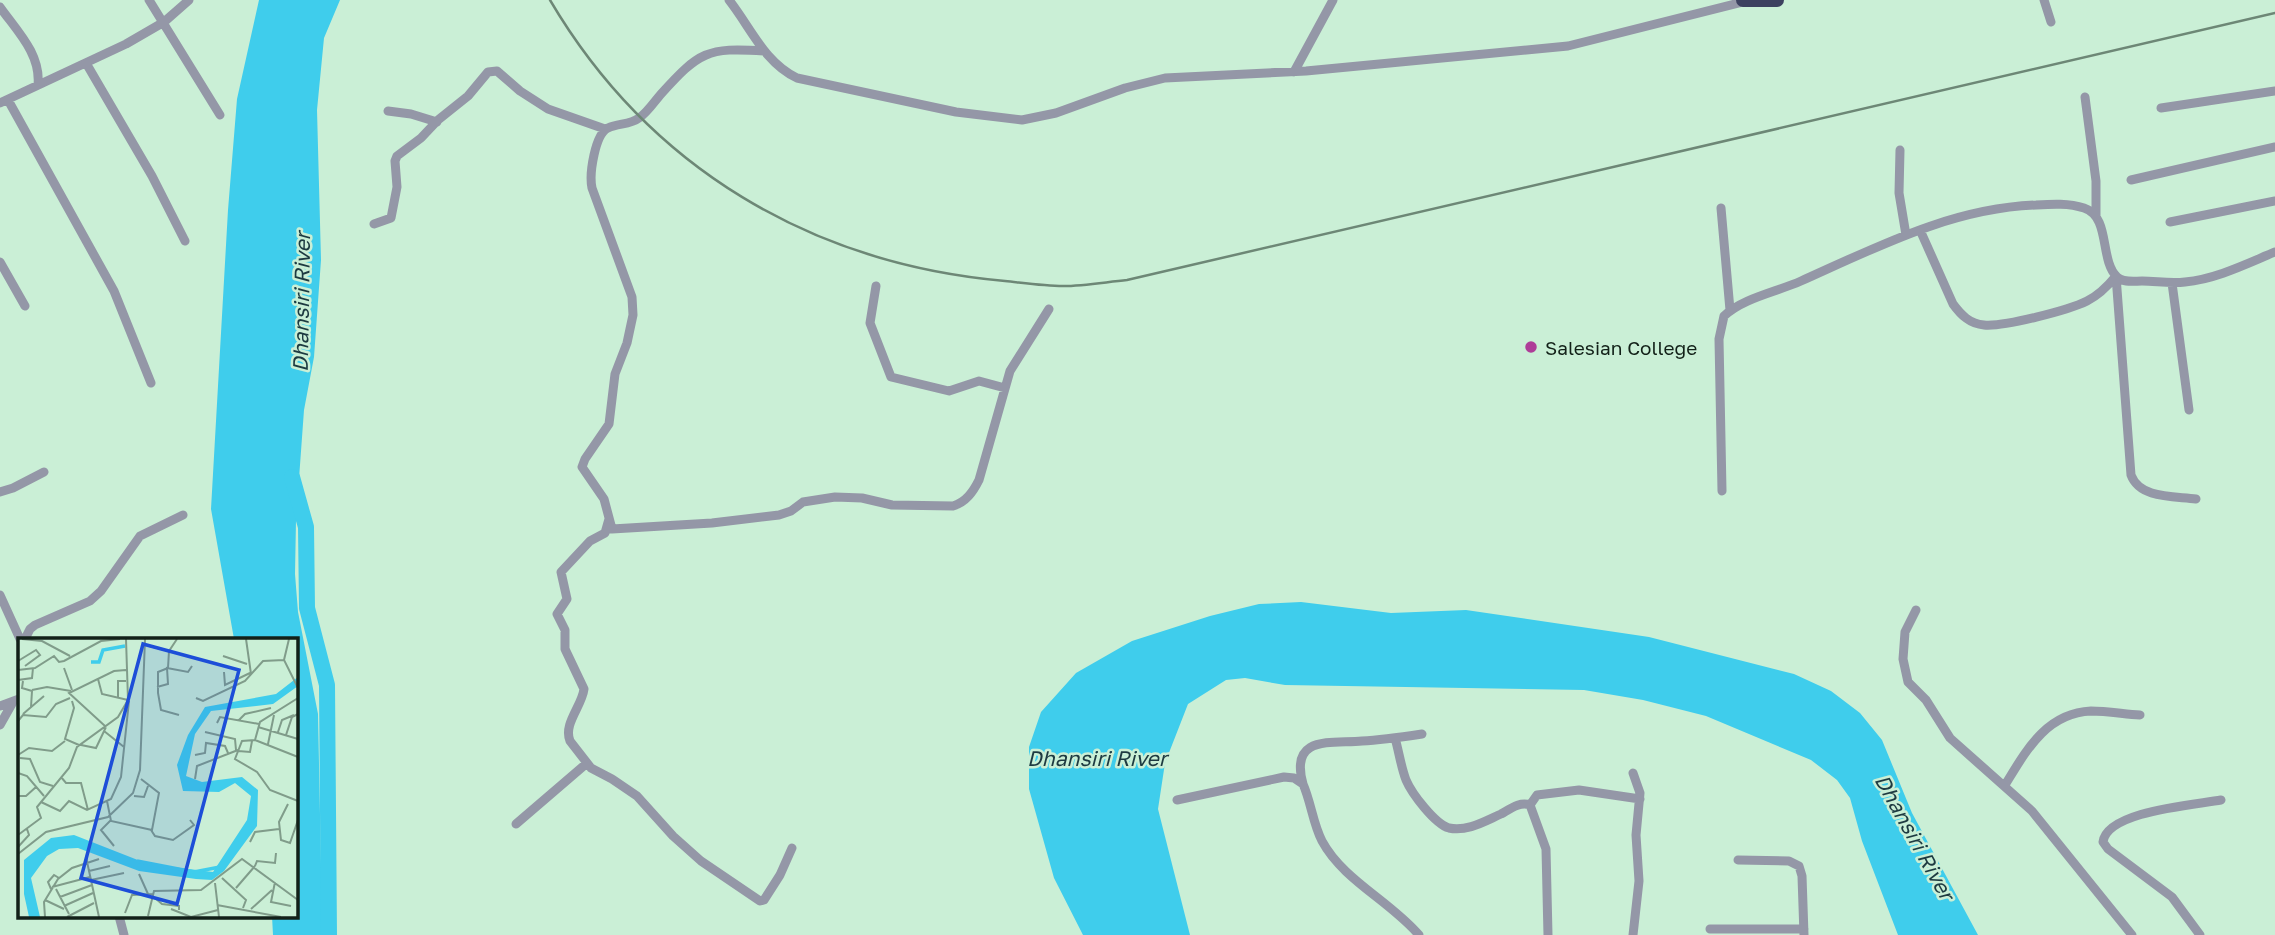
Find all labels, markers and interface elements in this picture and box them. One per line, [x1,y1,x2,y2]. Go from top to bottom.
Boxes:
water label: Dhansiri River [287,229,315,372]
place label: Salesian College [1545,336,1697,359]
marker: Salesian College [1523,339,1539,355]
inset map [18,638,298,918]
water label: Dhansiri River [1027,745,1170,771]
water label: Dhansiri River [1870,770,1962,907]

